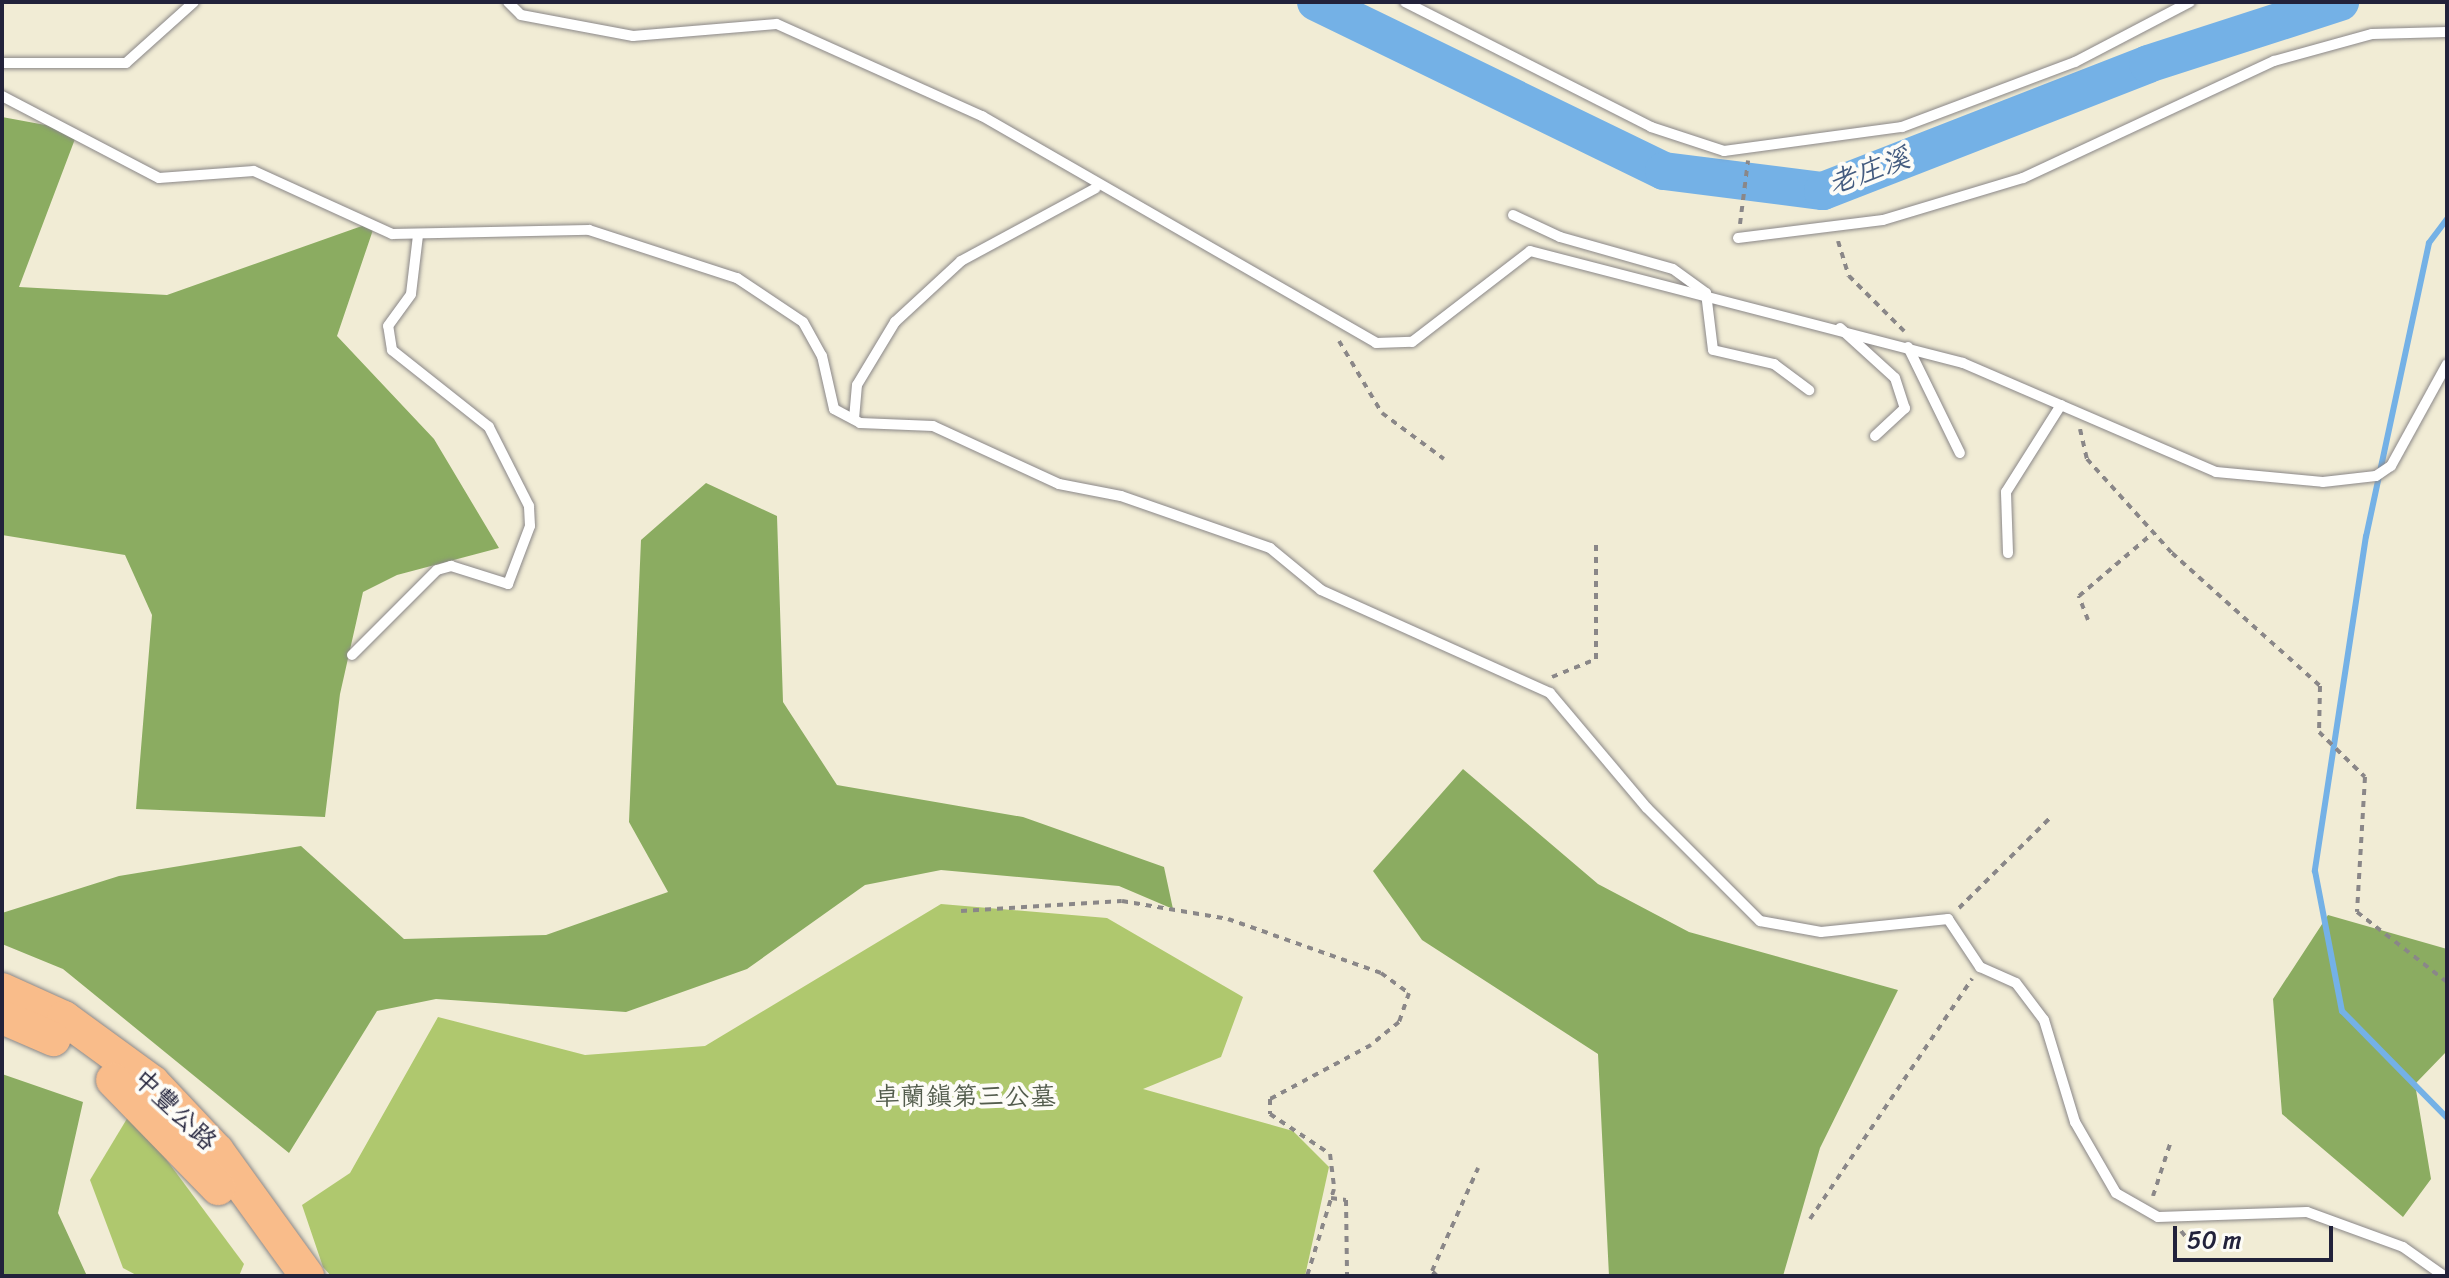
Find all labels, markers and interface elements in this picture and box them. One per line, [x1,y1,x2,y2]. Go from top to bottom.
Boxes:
water label: 老庄溪 [1824,141,1914,201]
street label: 中豐公路 [127,1063,223,1157]
park label: 卓蘭鎮第三公墓 [874,1081,1056,1113]
scale bar [2177,1210,2337,1260]
text: 50 m [2187,1219,2242,1261]

